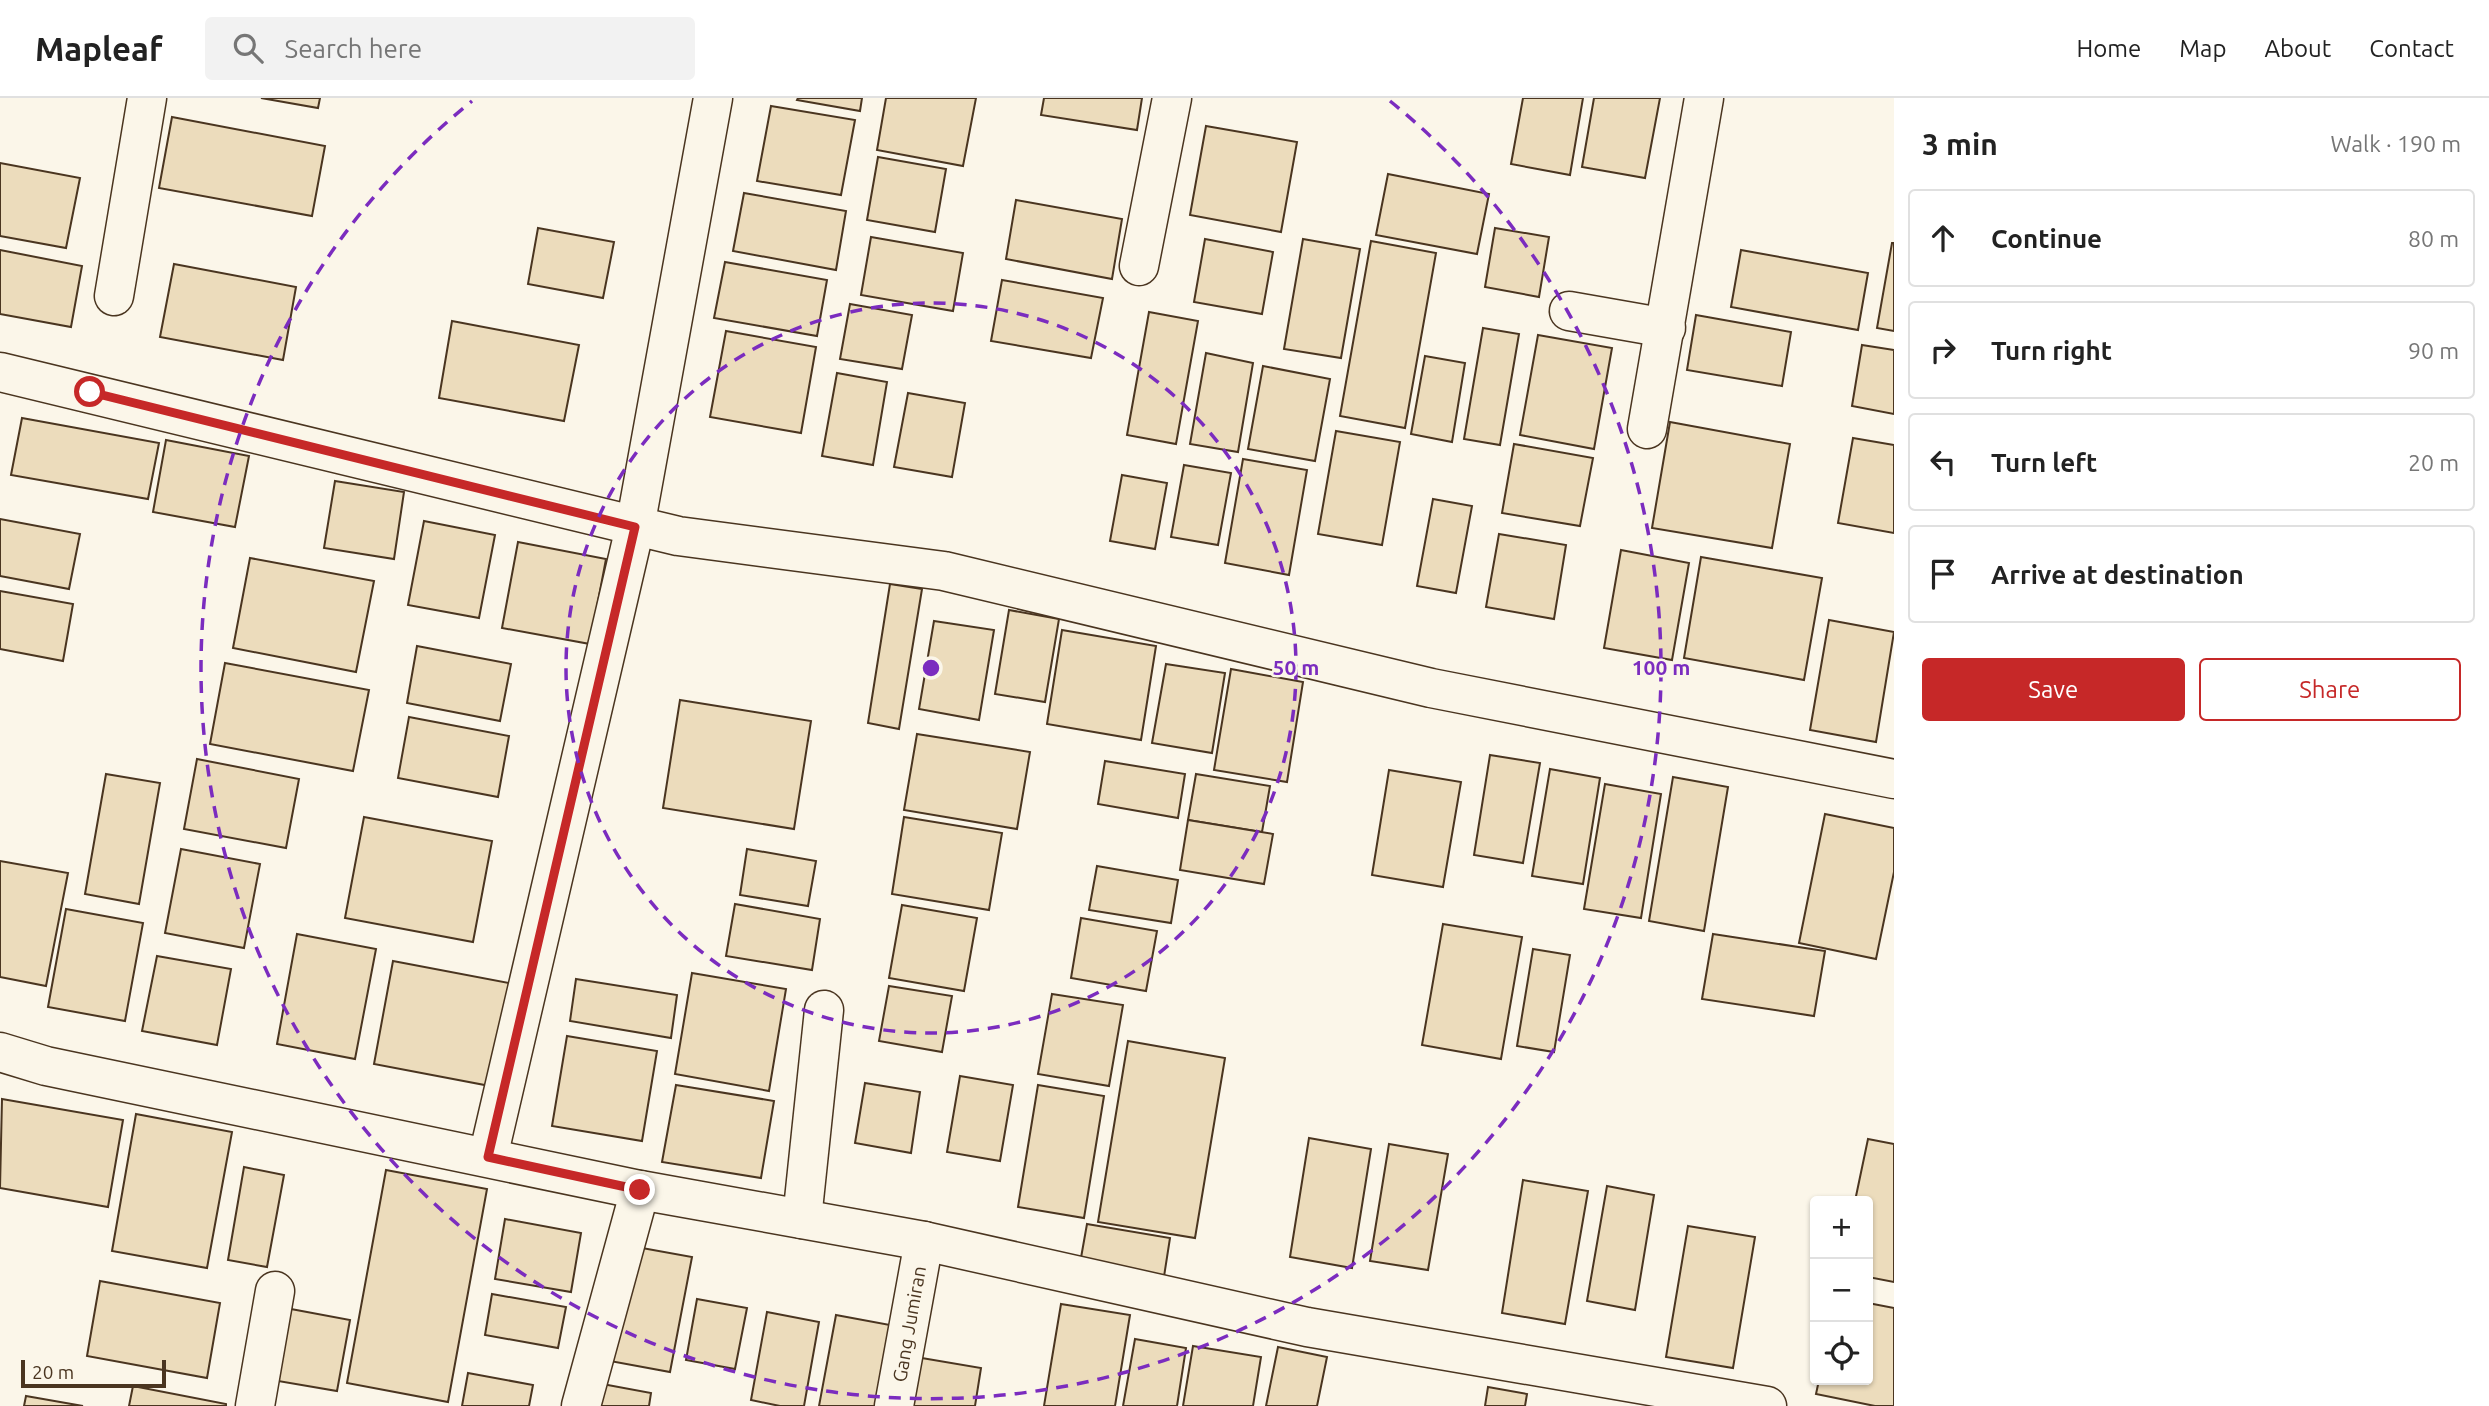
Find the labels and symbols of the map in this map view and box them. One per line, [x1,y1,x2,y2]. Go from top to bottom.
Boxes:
route start [74,376,105,407]
text: 50 m [1273,655,1319,679]
text: 100 m [1632,655,1690,679]
centre of rings [919,656,943,680]
route end [624,1174,655,1205]
street label: Gang Jumiran [888,1264,930,1384]
scale bar [21,1357,166,1389]

